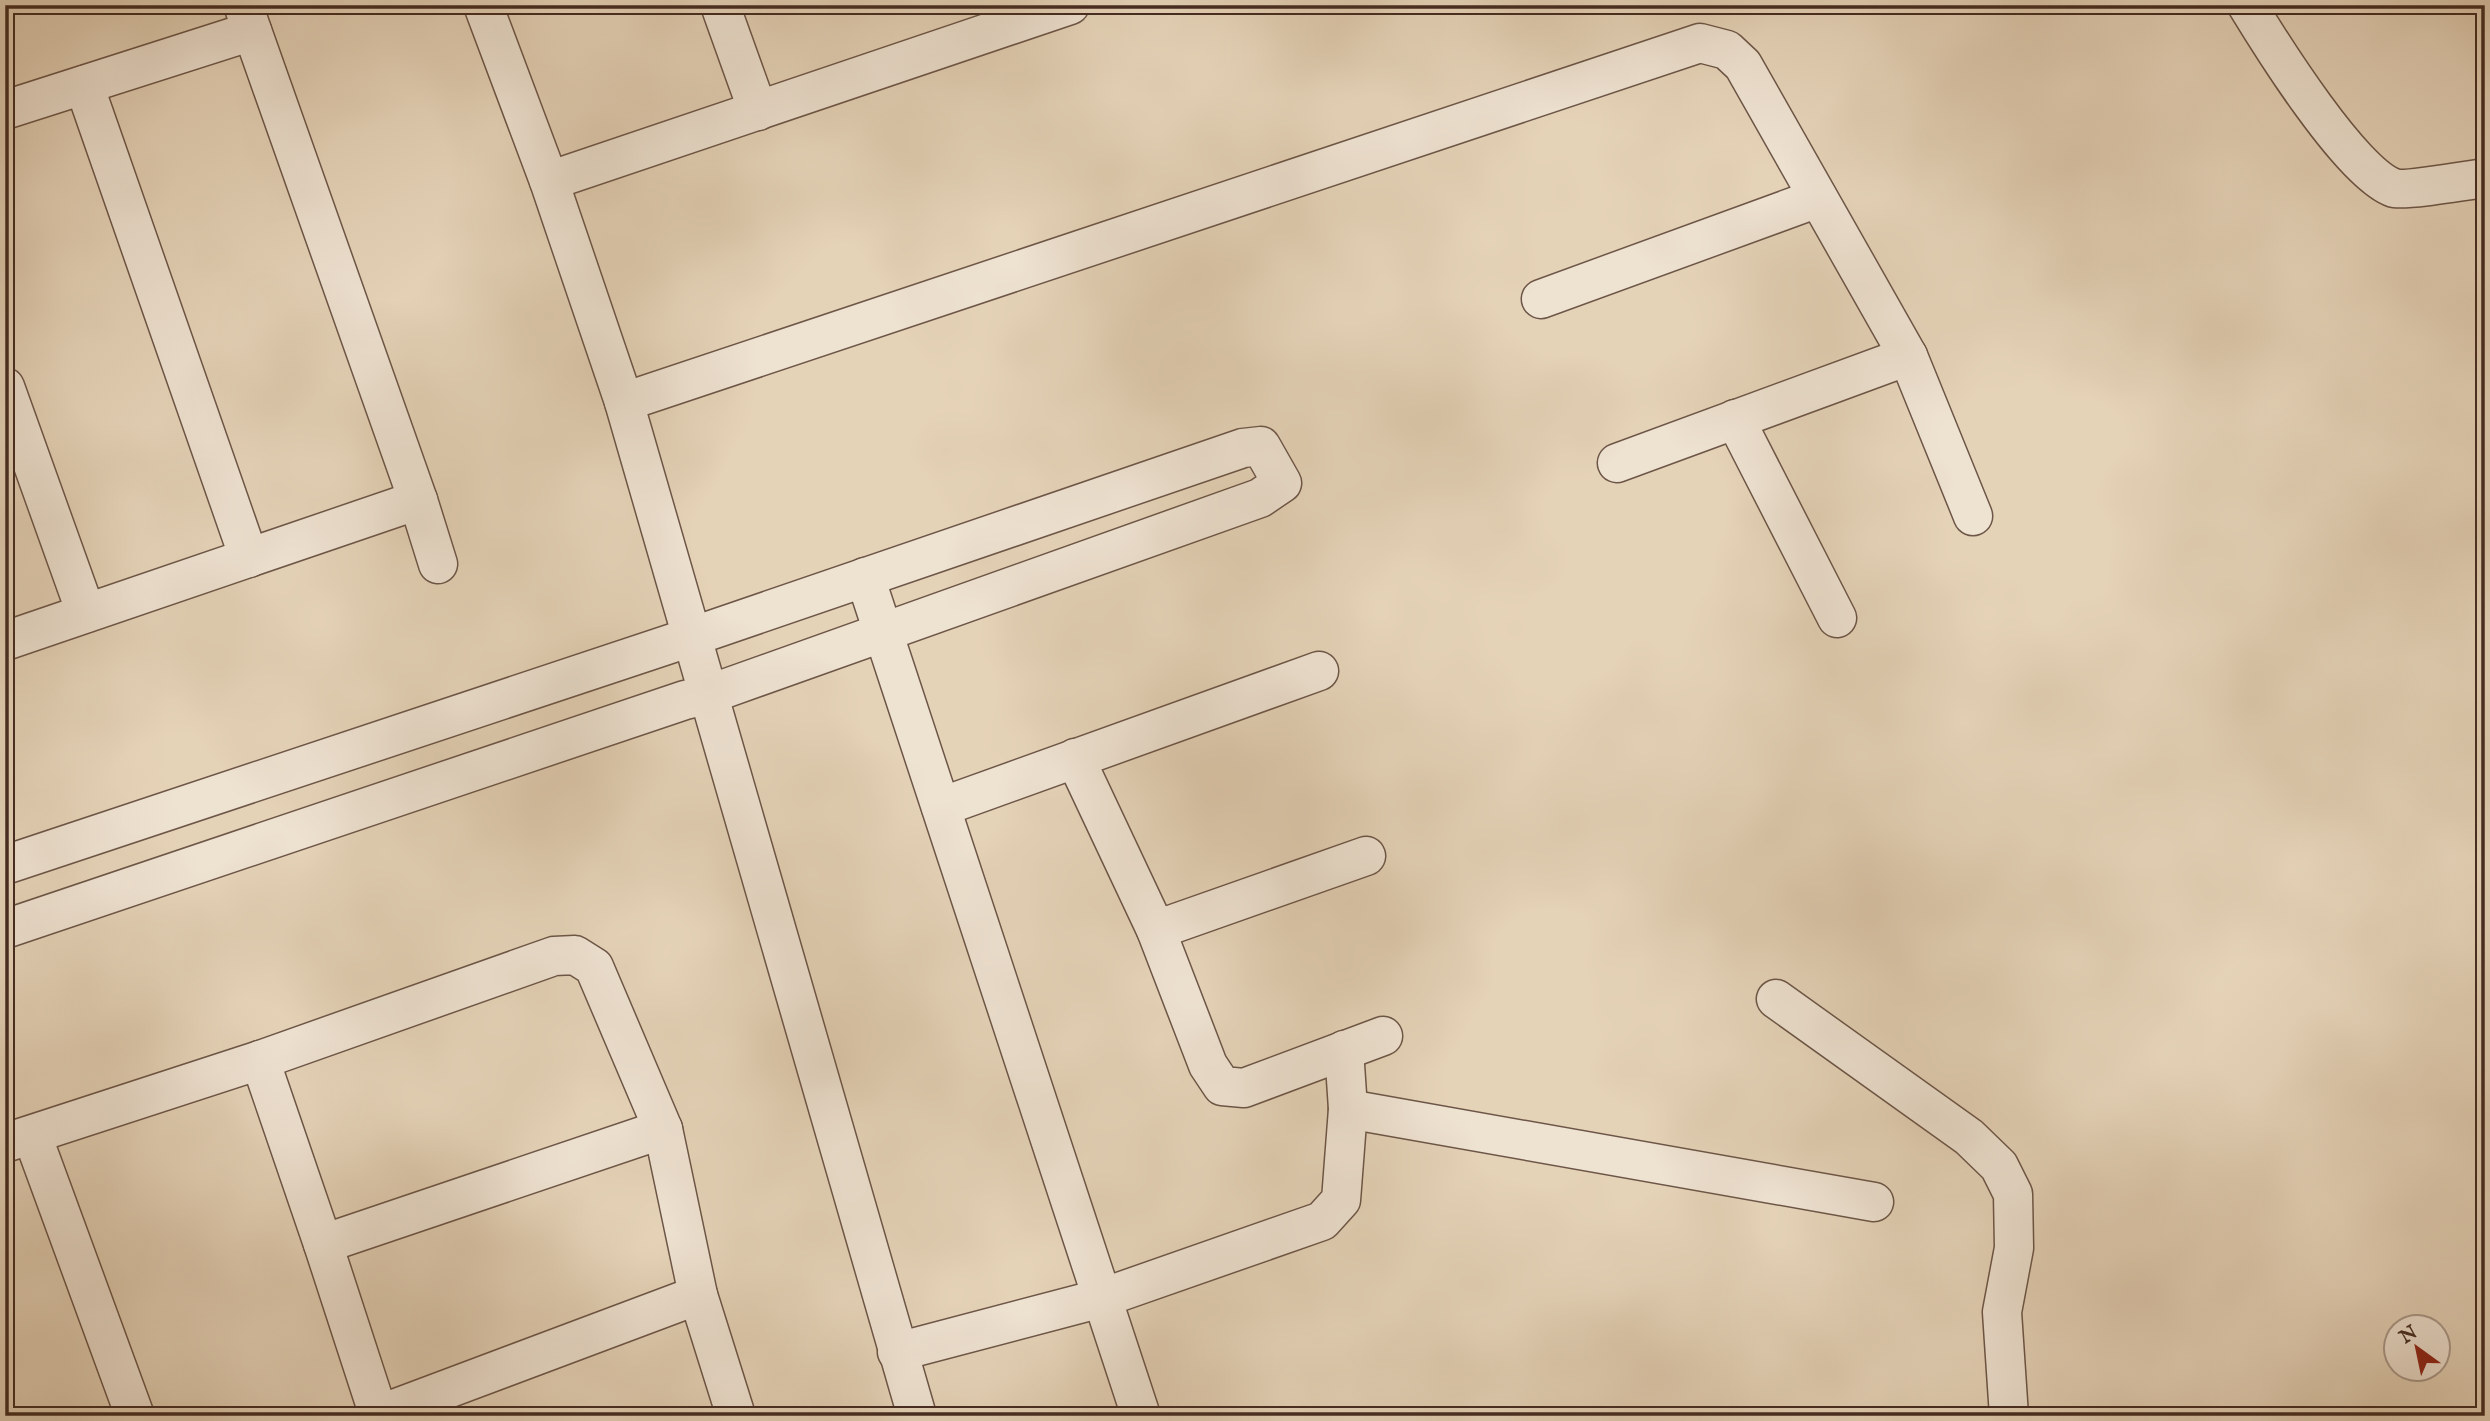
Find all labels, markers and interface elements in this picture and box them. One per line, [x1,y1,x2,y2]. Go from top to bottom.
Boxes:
north arrow [2382,1312,2452,1382]
text: N [2395,1321,2423,1351]

